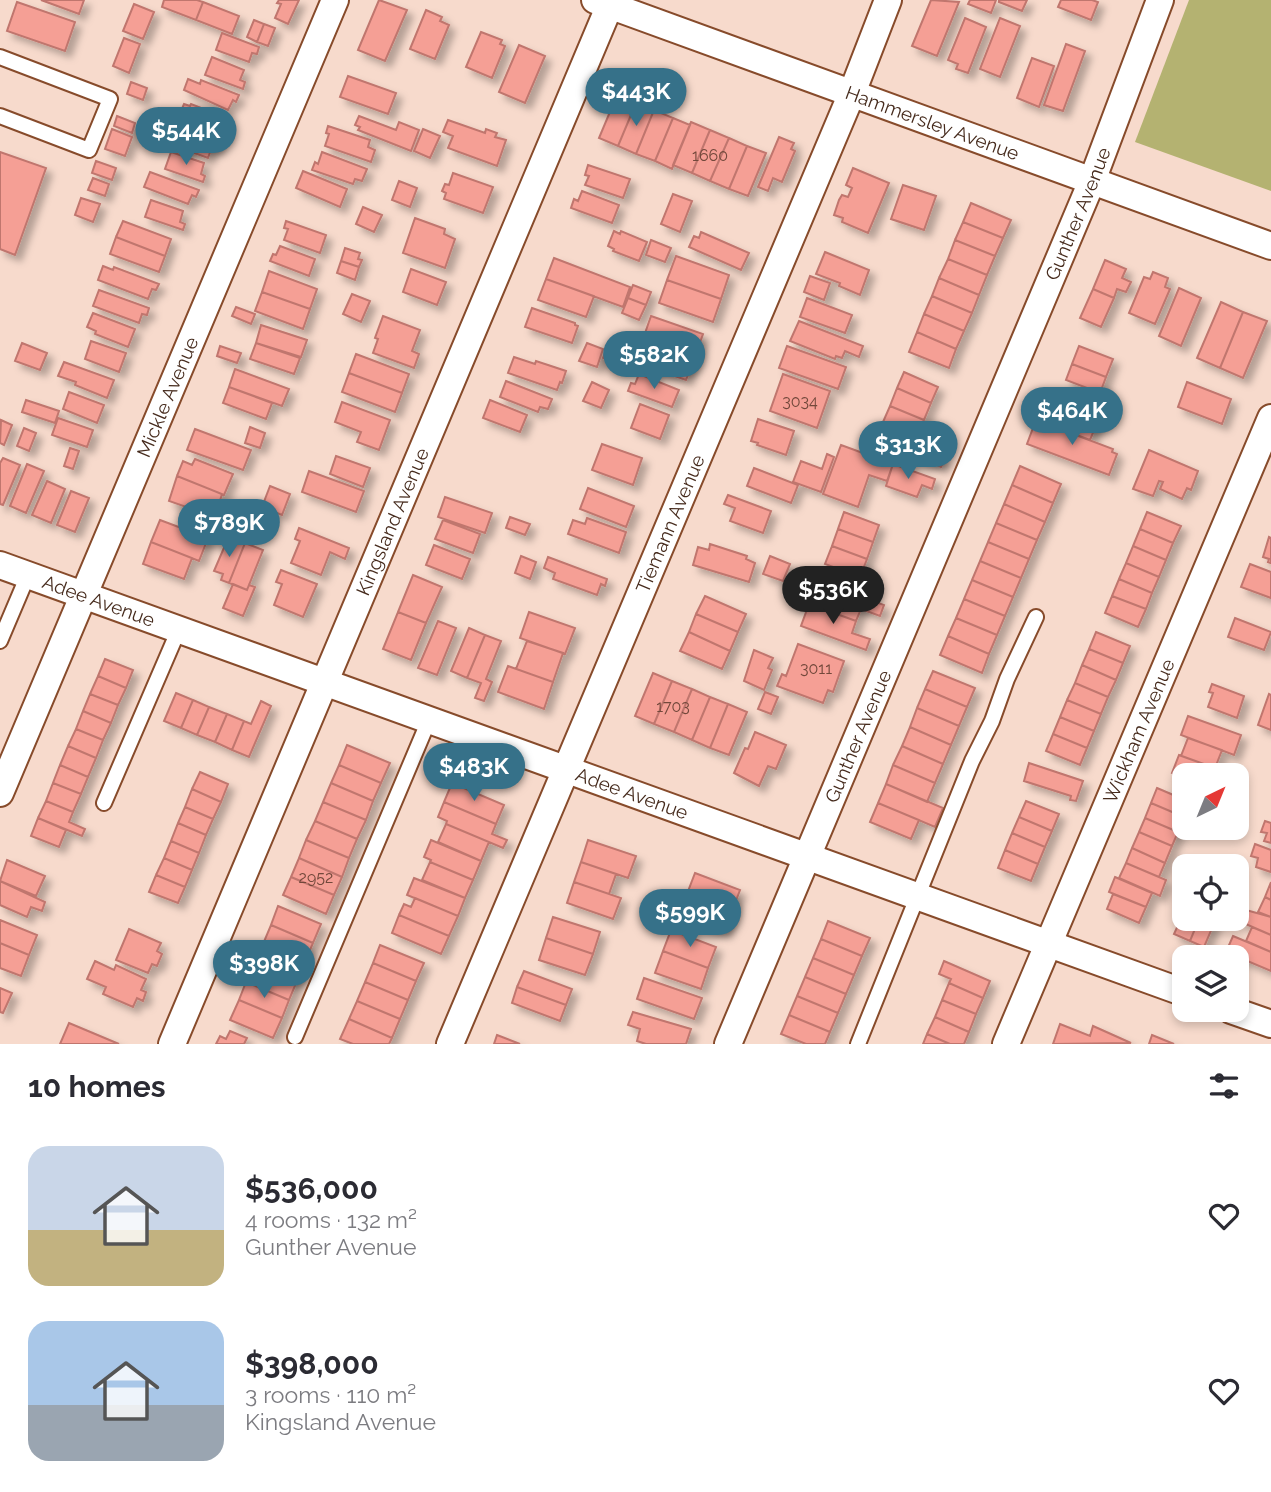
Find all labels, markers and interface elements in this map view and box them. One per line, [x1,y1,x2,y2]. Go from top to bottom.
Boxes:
pin: $443K [587,68,685,128]
text: $443K [601,77,671,104]
street label: Hammersley Avenue [843,81,1022,164]
pin: $544K [137,108,235,167]
text: $544K [152,116,220,143]
street label: Gunther Avenue [1040,144,1115,283]
house number: 1660 [692,146,728,165]
pin: $582K [605,332,703,391]
street label: Mickle Avenue [132,333,202,460]
text: $582K [619,340,689,367]
pin: $464K [1023,388,1121,447]
house number: 3034 [782,392,818,411]
text: $464K [1037,396,1107,423]
pin: $313K [859,421,957,481]
text: $313K [875,430,941,457]
street label: Kingsland Avenue [351,445,433,598]
street label: Tiemann Avenue [631,451,709,596]
pin: $789K [180,500,278,559]
text: $789K [194,508,264,535]
pin: $536K [784,566,882,626]
street label: Adee Avenue [40,570,158,631]
text: $536K [798,575,868,602]
street label: Wickham Avenue [1098,656,1179,806]
house number: 3011 [800,659,832,678]
street label: Gunther Avenue [820,667,895,806]
house number: 1703 [656,697,690,716]
pin: $483K [425,744,523,803]
text: $483K [439,752,509,779]
street label: Adee Avenue [573,763,691,824]
north arrow [1172,763,1250,840]
map controls [1172,763,1249,1022]
button: locate [1172,854,1249,931]
house number: 2952 [299,868,333,887]
pin: $599K [641,890,739,949]
text: $599K [655,898,725,925]
pin: $398K [215,940,313,1000]
button: layers [1172,945,1249,1022]
text: $398K [229,949,299,976]
icon: filters [1205,1067,1243,1105]
text: 10 homes [28,1069,165,1104]
text: $536,000 [245,1171,378,1206]
icon: home [84,1174,168,1258]
icon: heart [1205,1197,1243,1235]
text: 4 rooms · 132 m² [245,1206,417,1233]
text: Gunther Avenue [245,1233,416,1260]
text: $398,000 [245,1346,379,1381]
icon: home [84,1349,168,1433]
icon: heart [1205,1372,1243,1410]
text: 3 rooms · 110 m² [245,1381,416,1408]
text: Kingsland Avenue [245,1408,436,1435]

